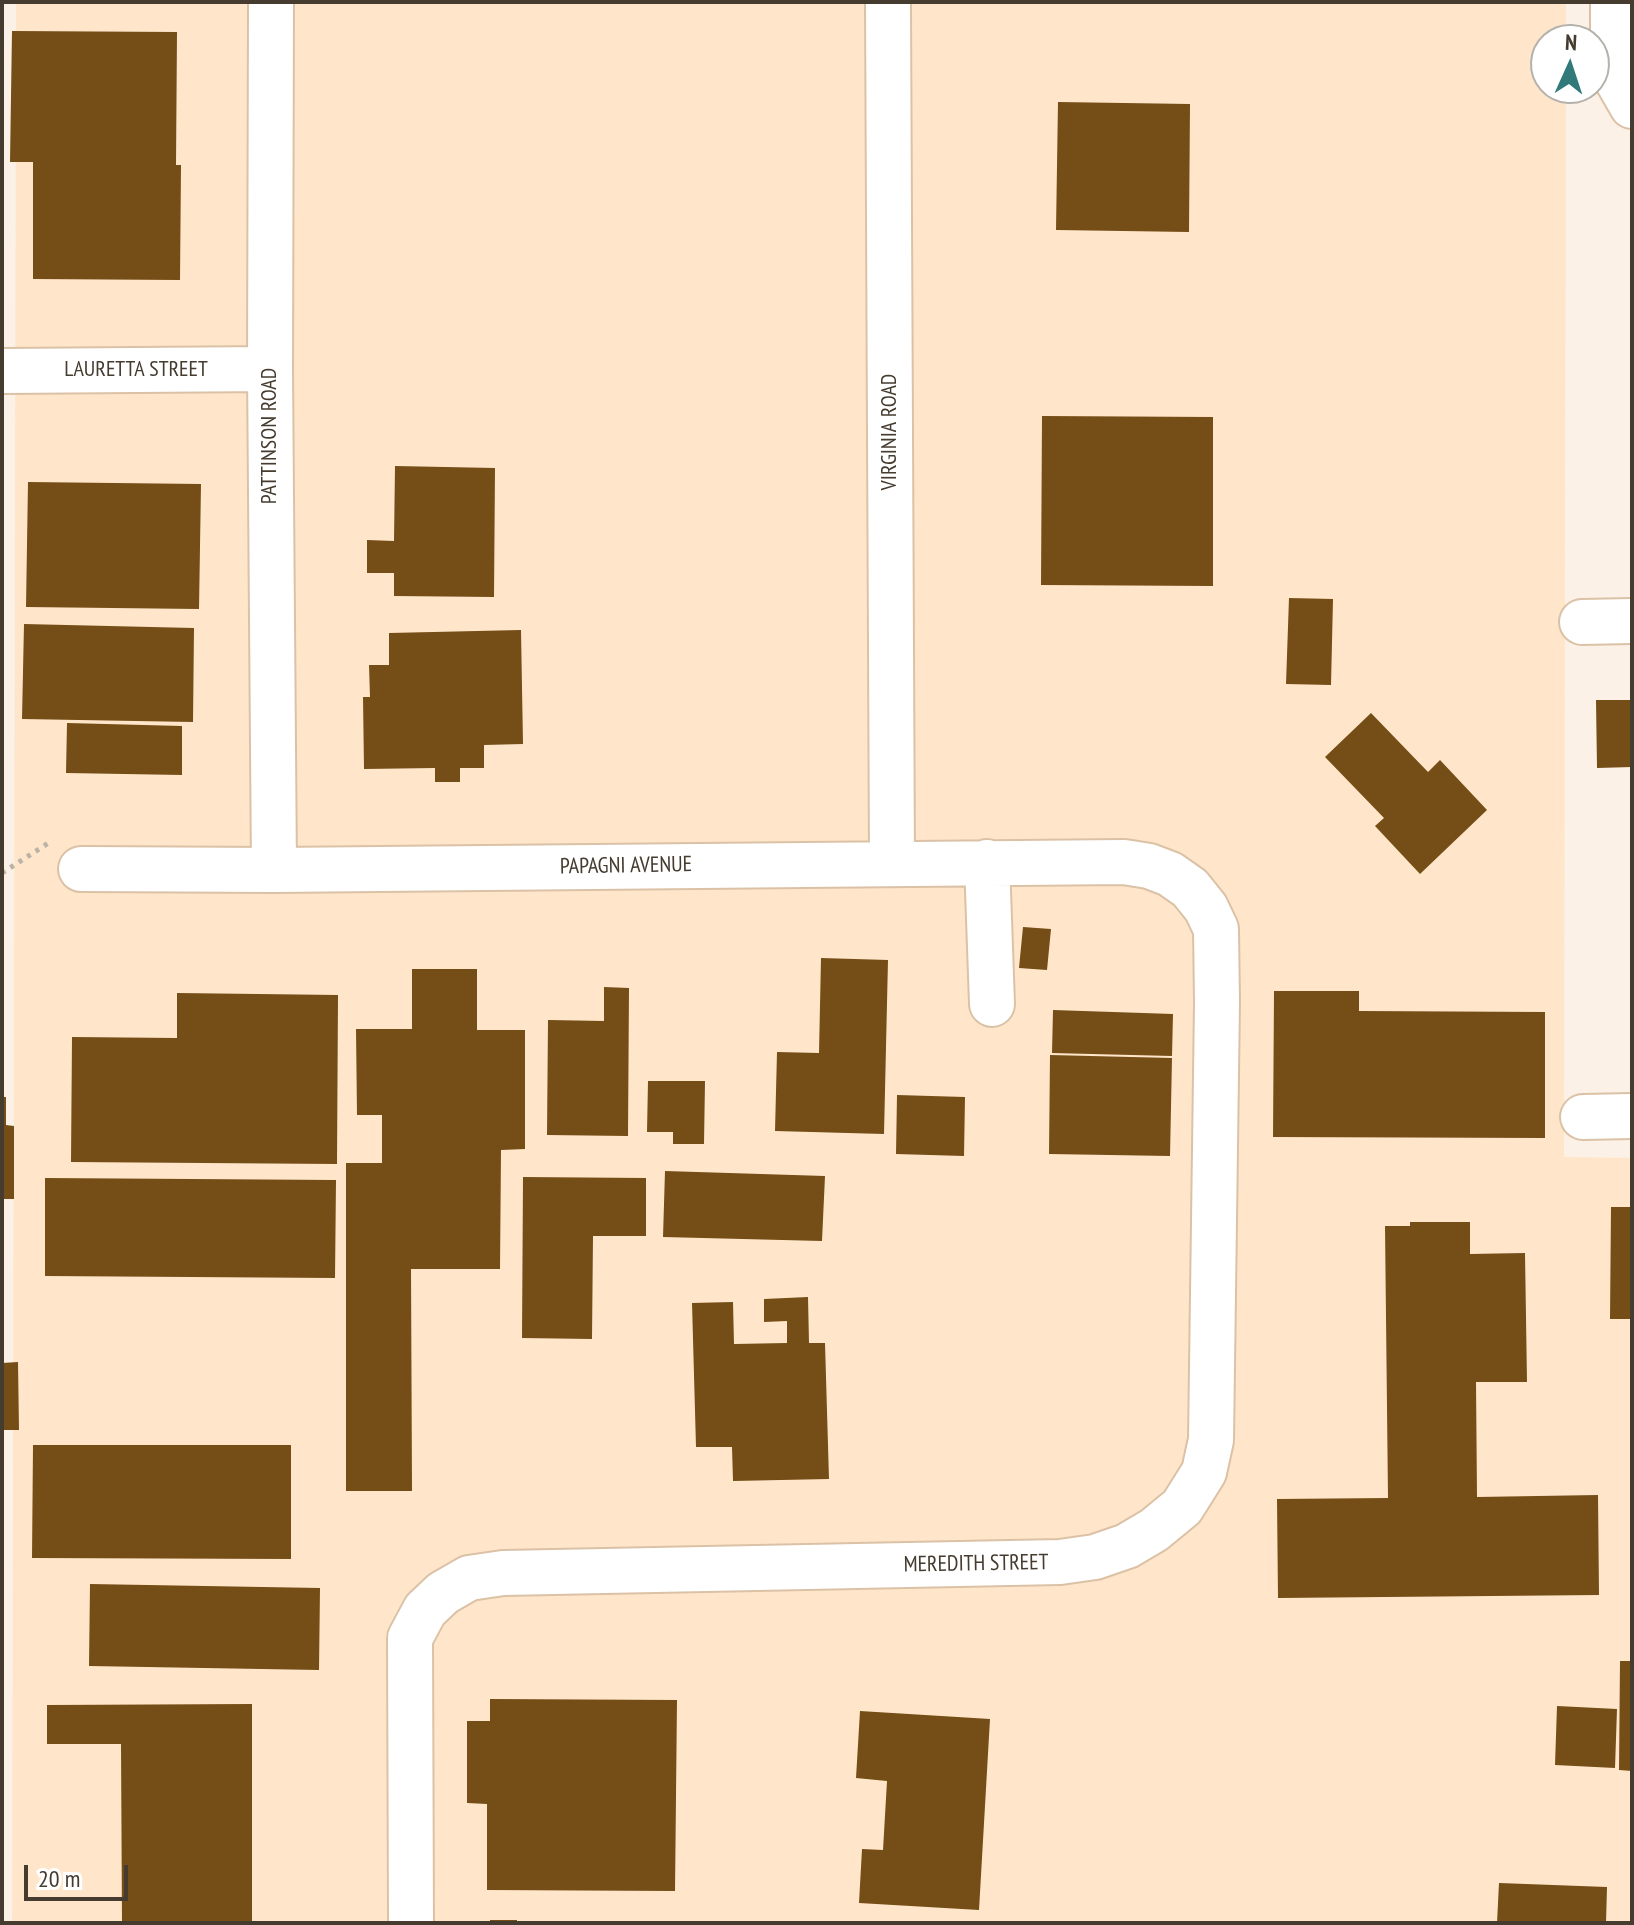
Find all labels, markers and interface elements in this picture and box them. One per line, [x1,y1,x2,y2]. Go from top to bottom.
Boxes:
north arrow [1530,24,1610,104]
text: N [1564,28,1578,56]
street label: LAURETTA STREET [64,357,208,383]
street label: PATTINSON ROAD [257,368,283,504]
street label: VIRGINIA ROAD [877,374,903,490]
street label: PAPAGNI AVENUE [560,852,692,880]
street label: MEREDITH STREET [903,1550,1049,1578]
scale bar [28,1849,132,1899]
text: 20 m [38,1863,80,1894]

